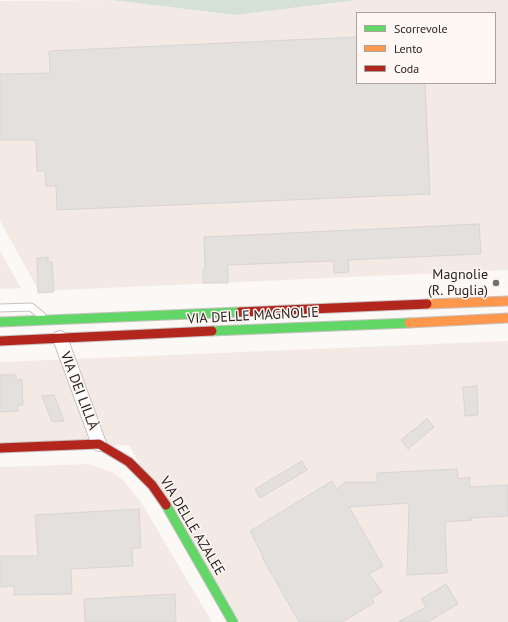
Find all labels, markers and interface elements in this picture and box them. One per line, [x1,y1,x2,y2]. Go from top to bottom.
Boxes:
legend [356,12,496,84]
text: Scorrevole [394,21,448,36]
text: Lento [394,41,423,56]
text: Coda [394,61,419,76]
place label: Magnolie (R. Puglia) [428,267,488,300]
marker: Magnolie (R. Puglia) [491,278,501,288]
street label: VIA DELLE MAGNOLIE [187,304,319,328]
street label: VIA DEI LILLÀ [56,349,102,433]
street label: VIA DELLE AZALEE [156,474,228,578]

